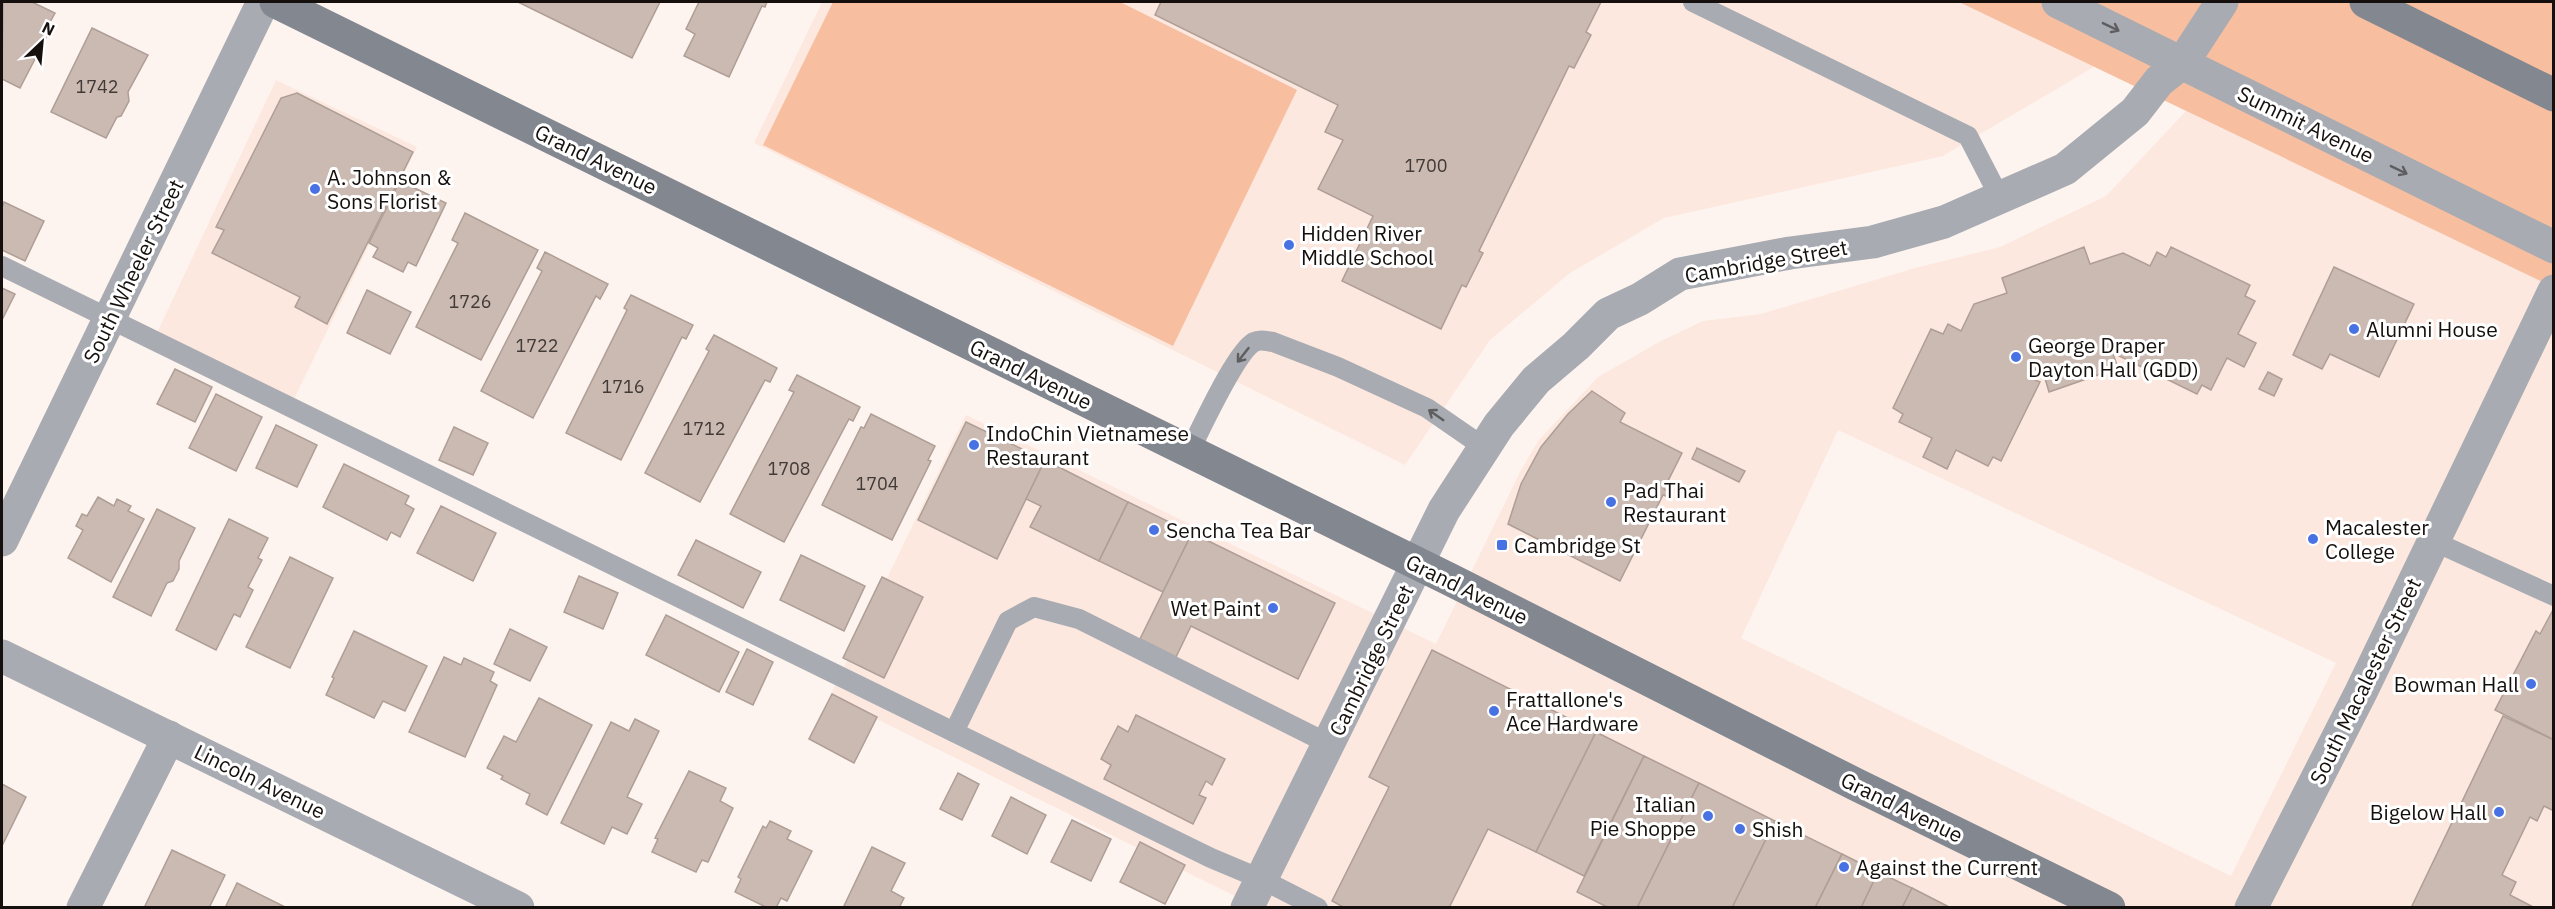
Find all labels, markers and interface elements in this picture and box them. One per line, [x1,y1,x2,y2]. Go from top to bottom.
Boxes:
north arrow [12,12,72,72]
text: N [39,17,58,40]
one-way arrow [2102,22,2120,34]
house number: 1742 [75,75,119,98]
street label: Summit Avenue [2233,79,2379,169]
street label: Grand Avenue [530,117,662,201]
house number: 1700 [1404,154,1448,177]
place label: A. Johnson & Sons Florist [327,163,452,215]
one-way arrow [2389,164,2407,176]
street label: South Wheeler Street [76,174,190,368]
marker: A. Johnson & Sons Florist [308,182,322,196]
place label: Hidden River Middle School [1301,219,1434,271]
street label: Cambridge Street [1682,233,1850,289]
marker: Hidden River Middle School [1282,238,1296,252]
house number: 1726 [448,290,492,313]
place label: Alumni House [2366,315,2498,343]
marker: Alumni House [2347,322,2361,336]
place label: George Draper Dayton Hall (GDD) [2028,331,2199,383]
street label: Grand Avenue [965,332,1097,416]
house number: 1722 [515,334,559,357]
one-way arrow [1236,347,1249,363]
marker: George Draper Dayton Hall (GDD) [2009,350,2023,364]
house number: 1716 [601,375,645,398]
one-way arrow [1429,409,1445,421]
house number: 1712 [682,417,726,440]
place label: IndoChin Vietnamese Restaurant [986,419,1189,471]
marker: IndoChin Vietnamese Restaurant [967,438,981,452]
house number: 1708 [767,457,811,480]
house number: 1704 [855,472,899,495]
place label: Pad Thai Restaurant [1623,476,1726,528]
marker: Pad Thai Restaurant [1604,495,1618,509]
place label: Macalester College [2325,513,2429,565]
place label: Sencha Tea Bar [1166,516,1312,544]
marker: Sencha Tea Bar [1147,523,1161,537]
place label: Cambridge St [1514,531,1641,559]
marker: Macalester College [2306,532,2320,546]
marker: Cambridge St [1495,538,1509,552]
street label: Grand Avenue [1401,547,1533,631]
street label: South Macalester Street [2303,573,2427,789]
street label: Cambridge Street [1322,580,1420,740]
place label: Wet Paint [1170,594,1261,622]
marker: Wet Paint [1266,601,1280,615]
place label: Bowman Hall [2394,670,2519,698]
marker: Bowman Hall [2524,677,2538,691]
place label: Frattallone's Ace Hardware [1506,685,1639,737]
marker: Frattallone's Ace Hardware [1487,704,1501,718]
street label: Lincoln Avenue [190,737,330,825]
street label: Grand Avenue [1836,765,1968,849]
place label: Italian Pie Shoppe [1590,790,1696,842]
place label: Bigelow Hall [2370,798,2487,826]
marker: Bigelow Hall [2492,805,2506,819]
marker: Italian Pie Shoppe [1701,809,1715,823]
place label: Shish [1752,815,1804,843]
marker: Shish [1733,822,1747,836]
place label: Against the Current [1856,853,2038,881]
marker: Against the Current [1837,860,1851,874]

